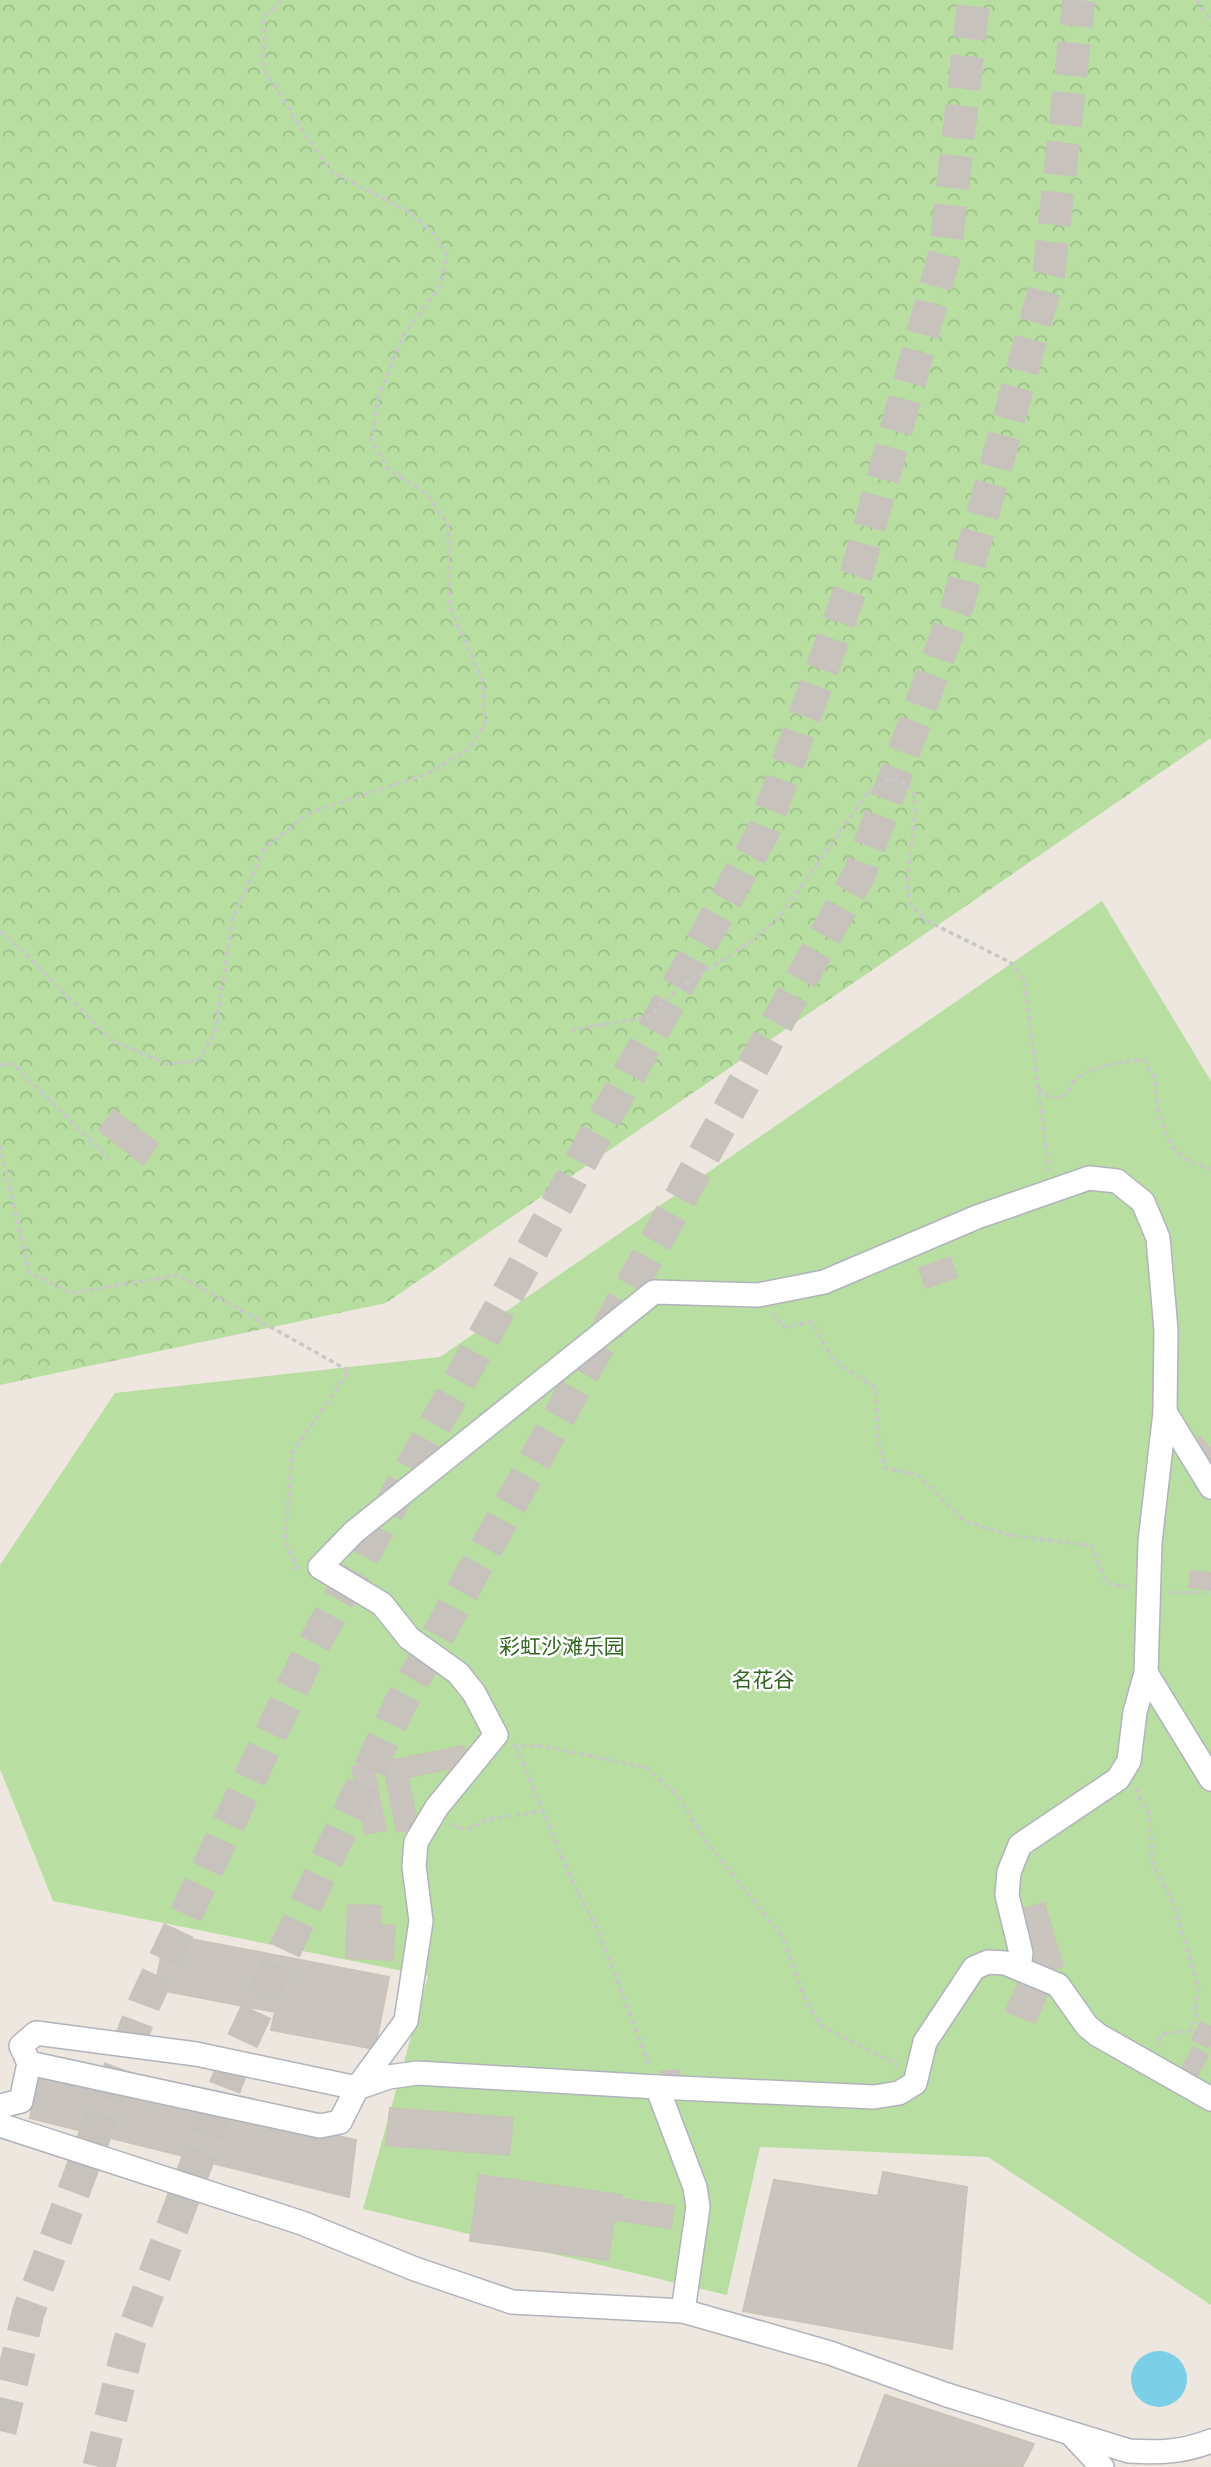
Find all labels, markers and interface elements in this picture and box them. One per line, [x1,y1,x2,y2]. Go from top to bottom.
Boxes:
park label: 彩虹沙滩乐园 [499,1634,625,1659]
park label: 名花谷 [732,1667,795,1692]

